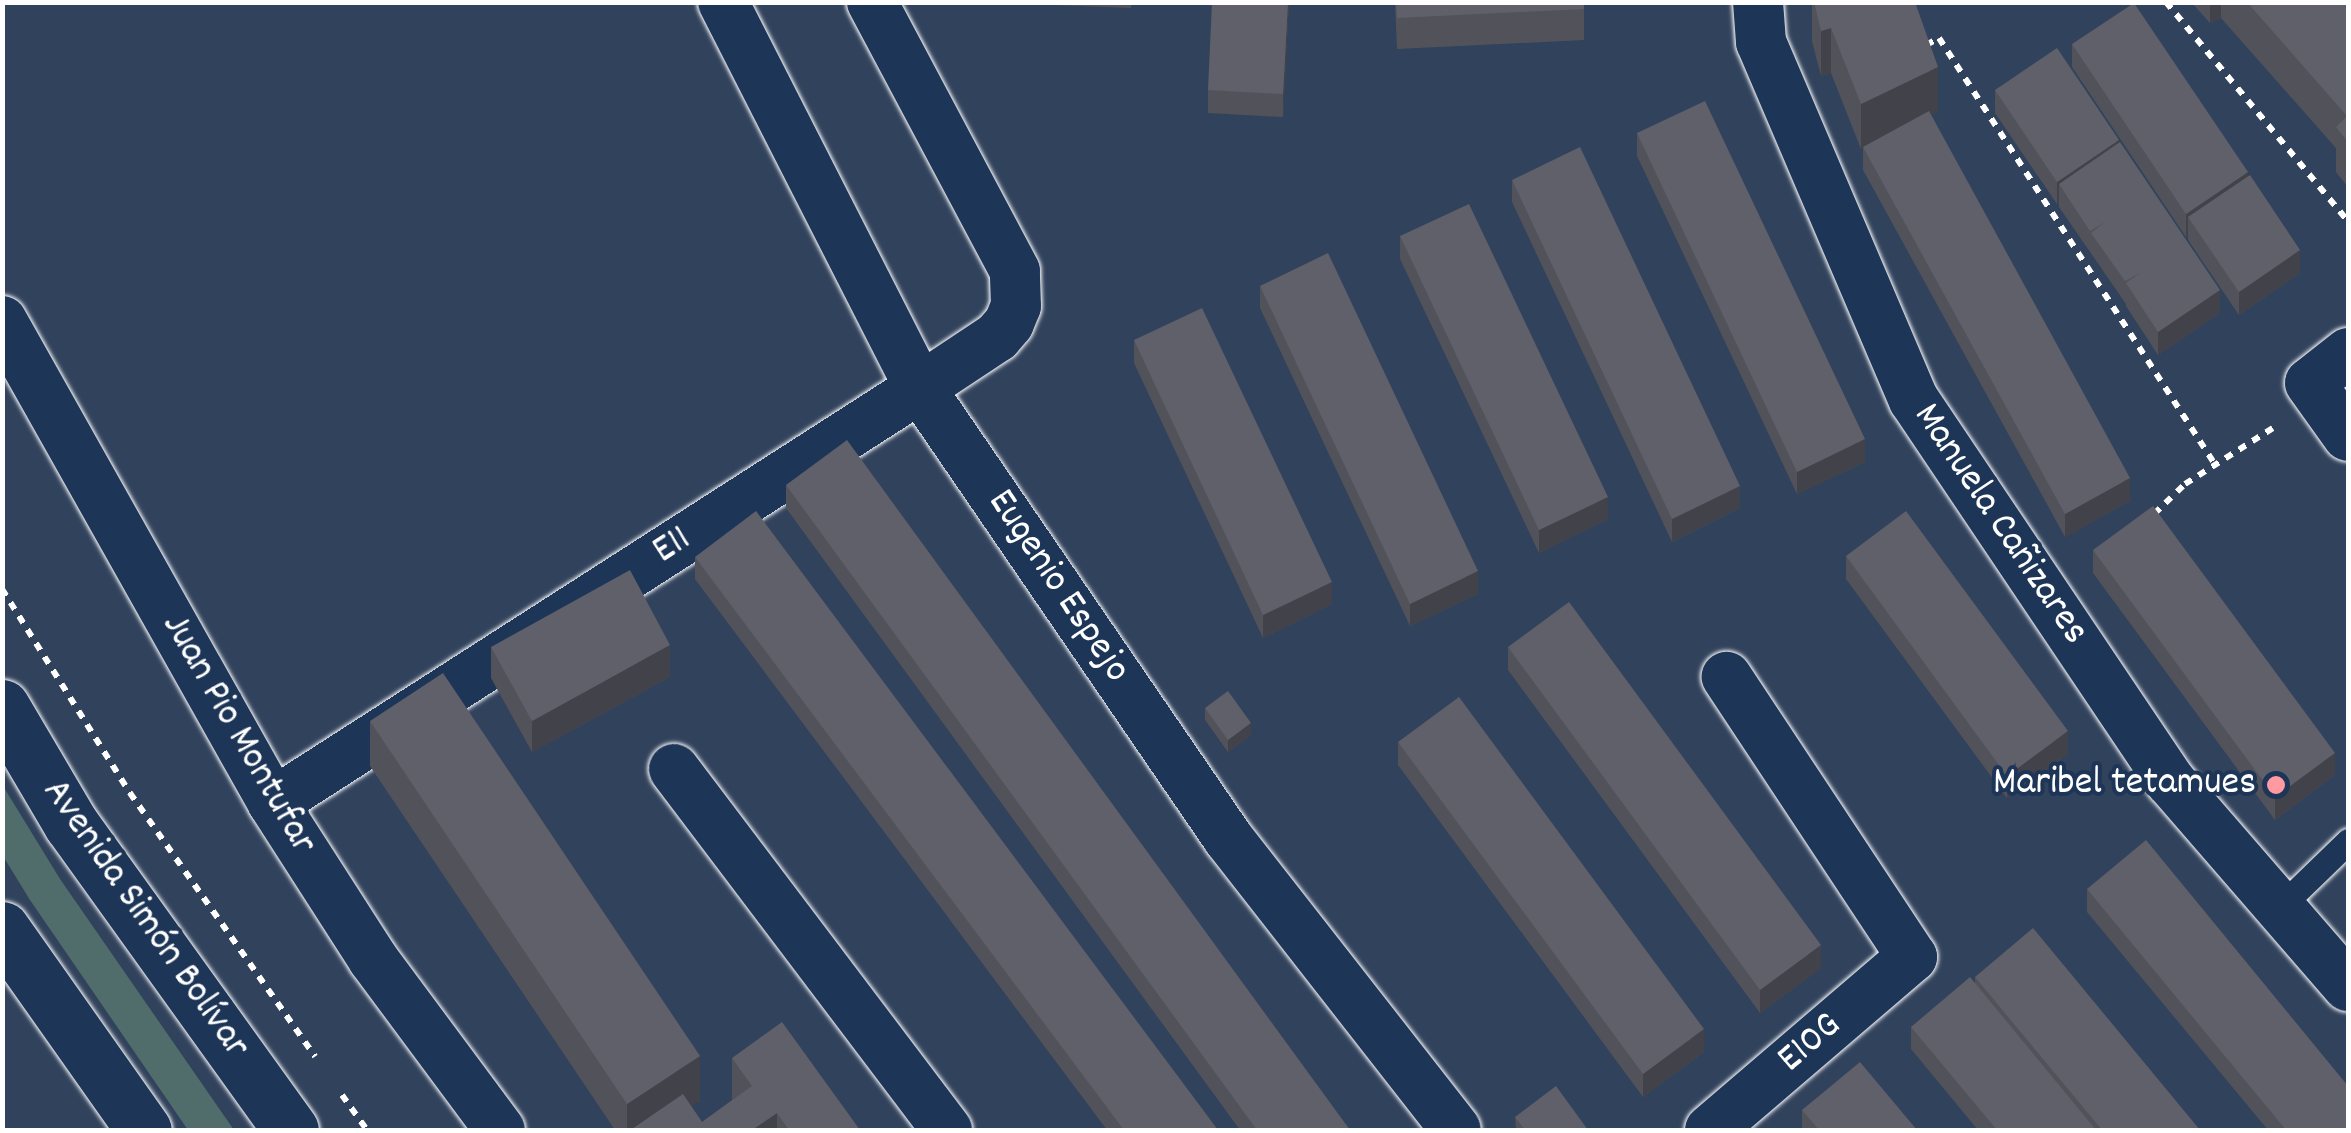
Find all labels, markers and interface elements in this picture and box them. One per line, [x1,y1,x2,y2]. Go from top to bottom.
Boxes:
street label: Manuela Cañizares [1901,395,2097,655]
street label: Eugenio Espejo [975,481,1139,693]
street label: E11 [645,517,701,577]
street label: Juan Pio Montufar [149,606,325,864]
place label: Maribel tetamues [1993,761,2256,809]
street label: Avenida Simón Bolívar [30,771,258,1069]
marker: Maribel tetamues [2265,774,2287,796]
street label: E10G [1769,1003,1853,1085]

